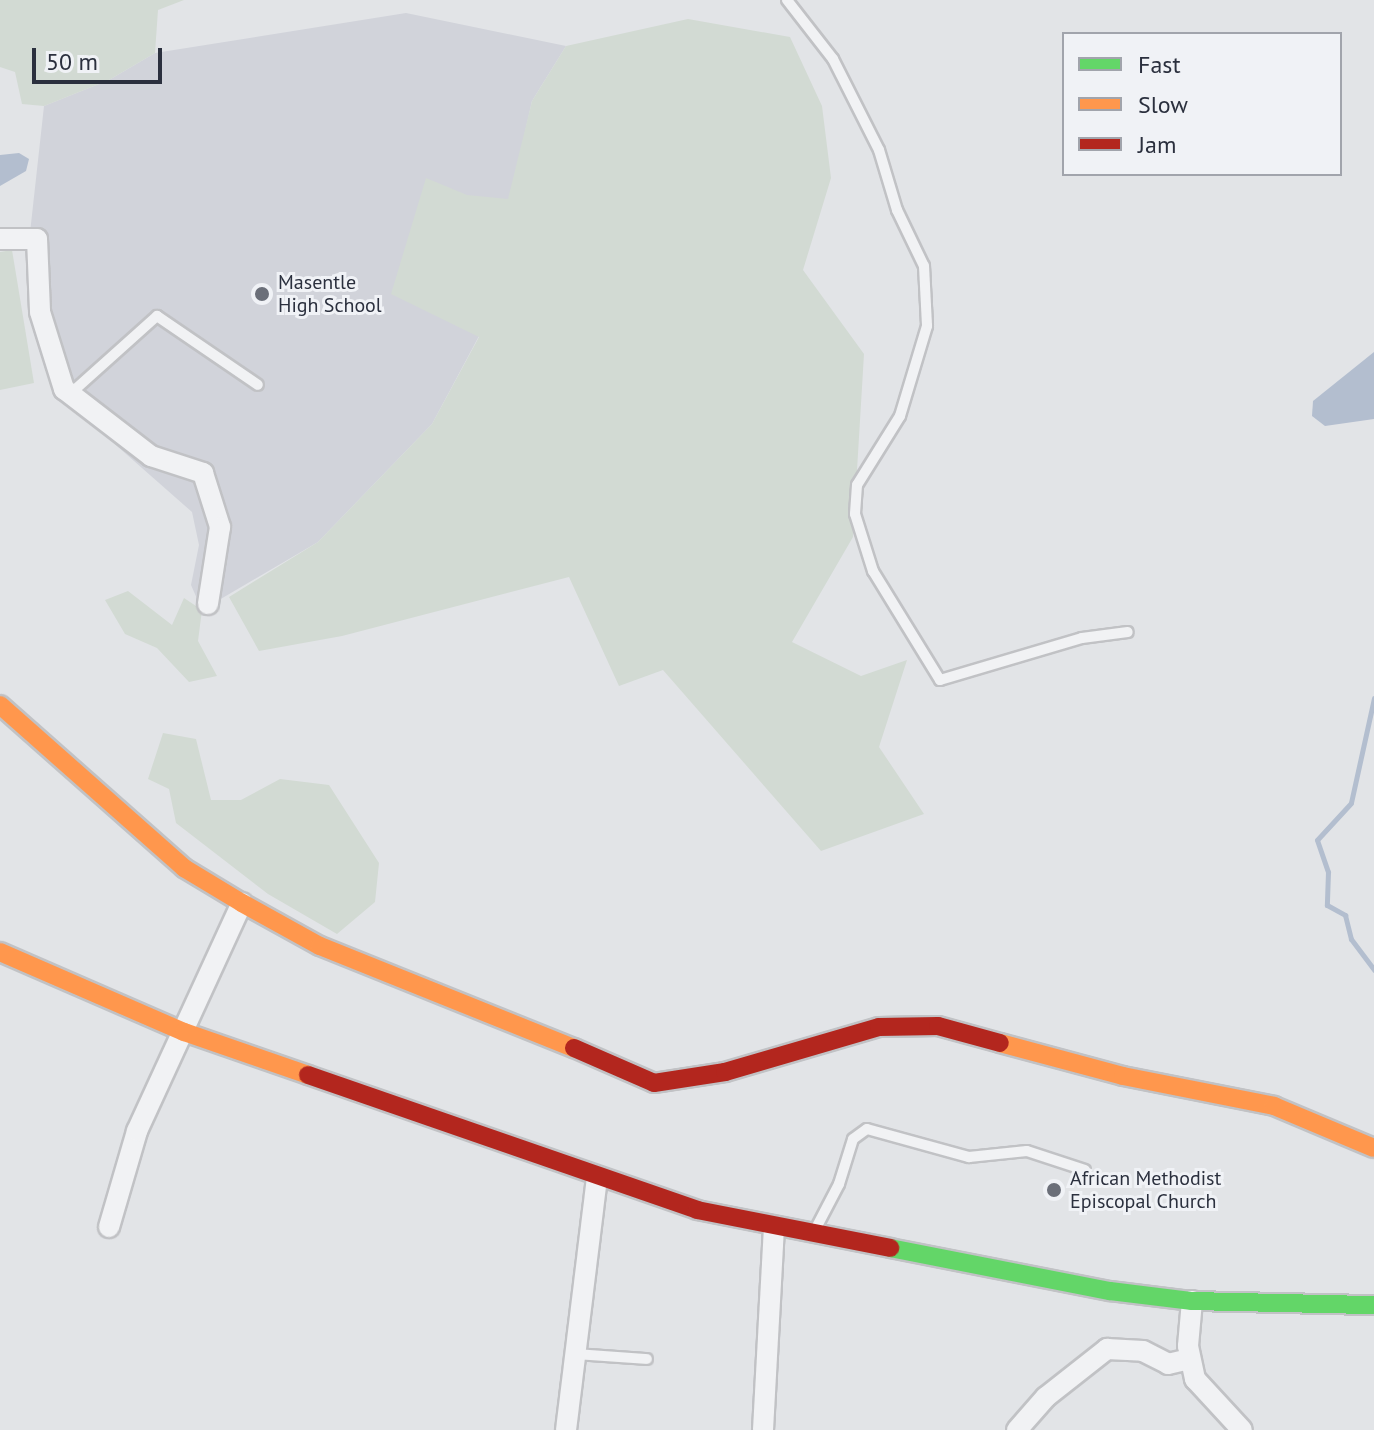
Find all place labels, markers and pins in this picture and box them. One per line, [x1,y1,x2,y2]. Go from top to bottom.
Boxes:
place label: Masentle High School [278,270,382,317]
marker: Masentle High School [253,285,271,303]
place label: African Methodist Episcopal Church [1070,1166,1221,1213]
marker: African Methodist Episcopal Church [1045,1181,1063,1199]

